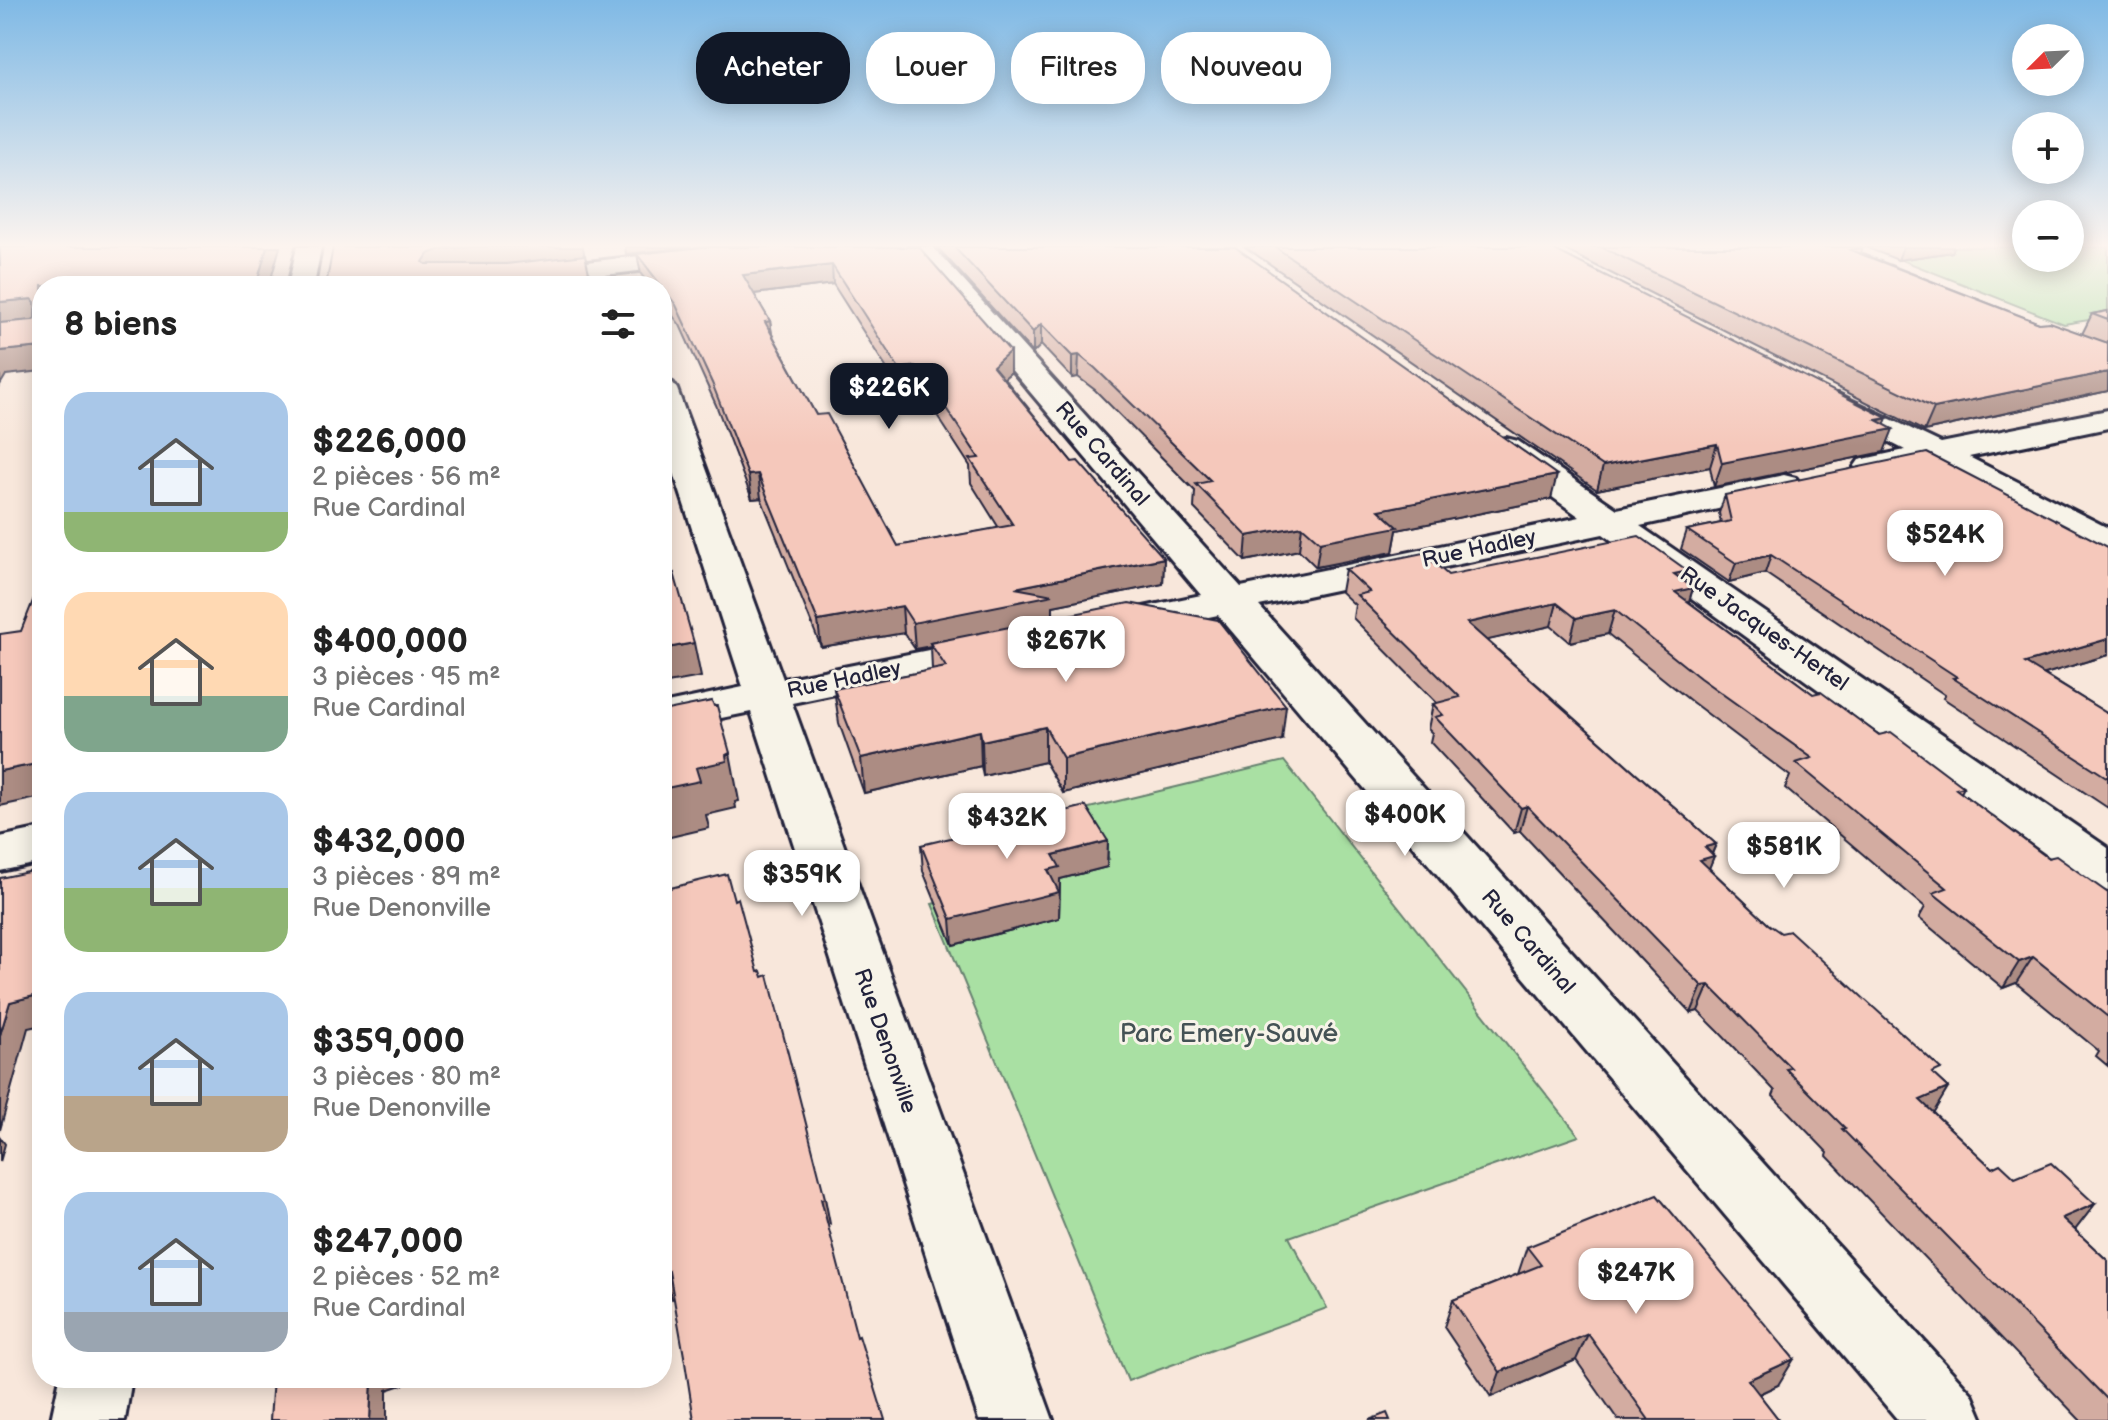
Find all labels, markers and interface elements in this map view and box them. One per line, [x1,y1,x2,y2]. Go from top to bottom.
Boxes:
north arrow [2012,24,2084,96]
map controls [2012,24,2084,272]
chip: Acheter [696,32,850,104]
chip: Louer [866,32,995,104]
chip: Filtres [1011,32,1145,104]
chip: Nouveau [1161,32,1331,104]
button: + [2012,112,2084,184]
button: − [2012,200,2084,272]
icon: filters [596,302,640,346]
text: 8 biens [64,304,177,345]
pin: $226K [833,363,945,431]
text: $226K [848,373,930,404]
street label: Rue Cardinal [1049,396,1155,512]
text: $226,000 [312,421,467,462]
icon: home [128,424,224,520]
text: 2 pièces · 56 m² [312,462,501,493]
text: Rue Cardinal [312,493,466,524]
pin: $524K [1889,510,2001,578]
text: $524K [1905,520,1985,551]
street label: Rue Hadley [1420,524,1538,574]
street label: Rue Jacques-Hertel [1675,561,1853,697]
pin: $267K [1010,616,1122,684]
text: $400,000 [312,621,468,662]
icon: home [128,624,224,720]
text: $267K [1026,626,1106,657]
street label: Rue Hadley [785,655,903,705]
text: 3 pièces · 95 m² [312,662,501,693]
text: Rue Cardinal [312,693,466,724]
pin: $400K [1349,790,1461,858]
pin: $432K [951,793,1063,861]
text: $400K [1364,800,1446,831]
text: $432K [967,803,1047,834]
text: $432,000 [312,821,466,862]
pin: $581K [1728,822,1840,890]
icon: home [128,824,224,920]
text: $581K [1746,832,1822,863]
pin: $359K [746,850,858,918]
text: $359K [762,860,842,891]
text: 3 pièces · 89 m² [312,862,501,893]
street label: Rue Cardinal [1475,884,1581,1000]
text: Rue Denonville [312,893,491,924]
street label: Rue Denonville [848,965,922,1117]
park label: Parc Emery-Sauvé [1120,1019,1338,1050]
text: $359,000 [312,1021,465,1062]
icon: home [128,1024,224,1120]
text: 3 pièces · 80 m² [312,1062,501,1093]
text: Rue Denonville [312,1093,491,1124]
text: $247,000 [312,1221,463,1262]
icon: home [128,1224,224,1320]
pin: $247K [1580,1248,1692,1316]
text: $247K [1596,1258,1676,1289]
text: 2 pièces · 52 m² [312,1262,500,1293]
text: Rue Cardinal [312,1293,466,1324]

